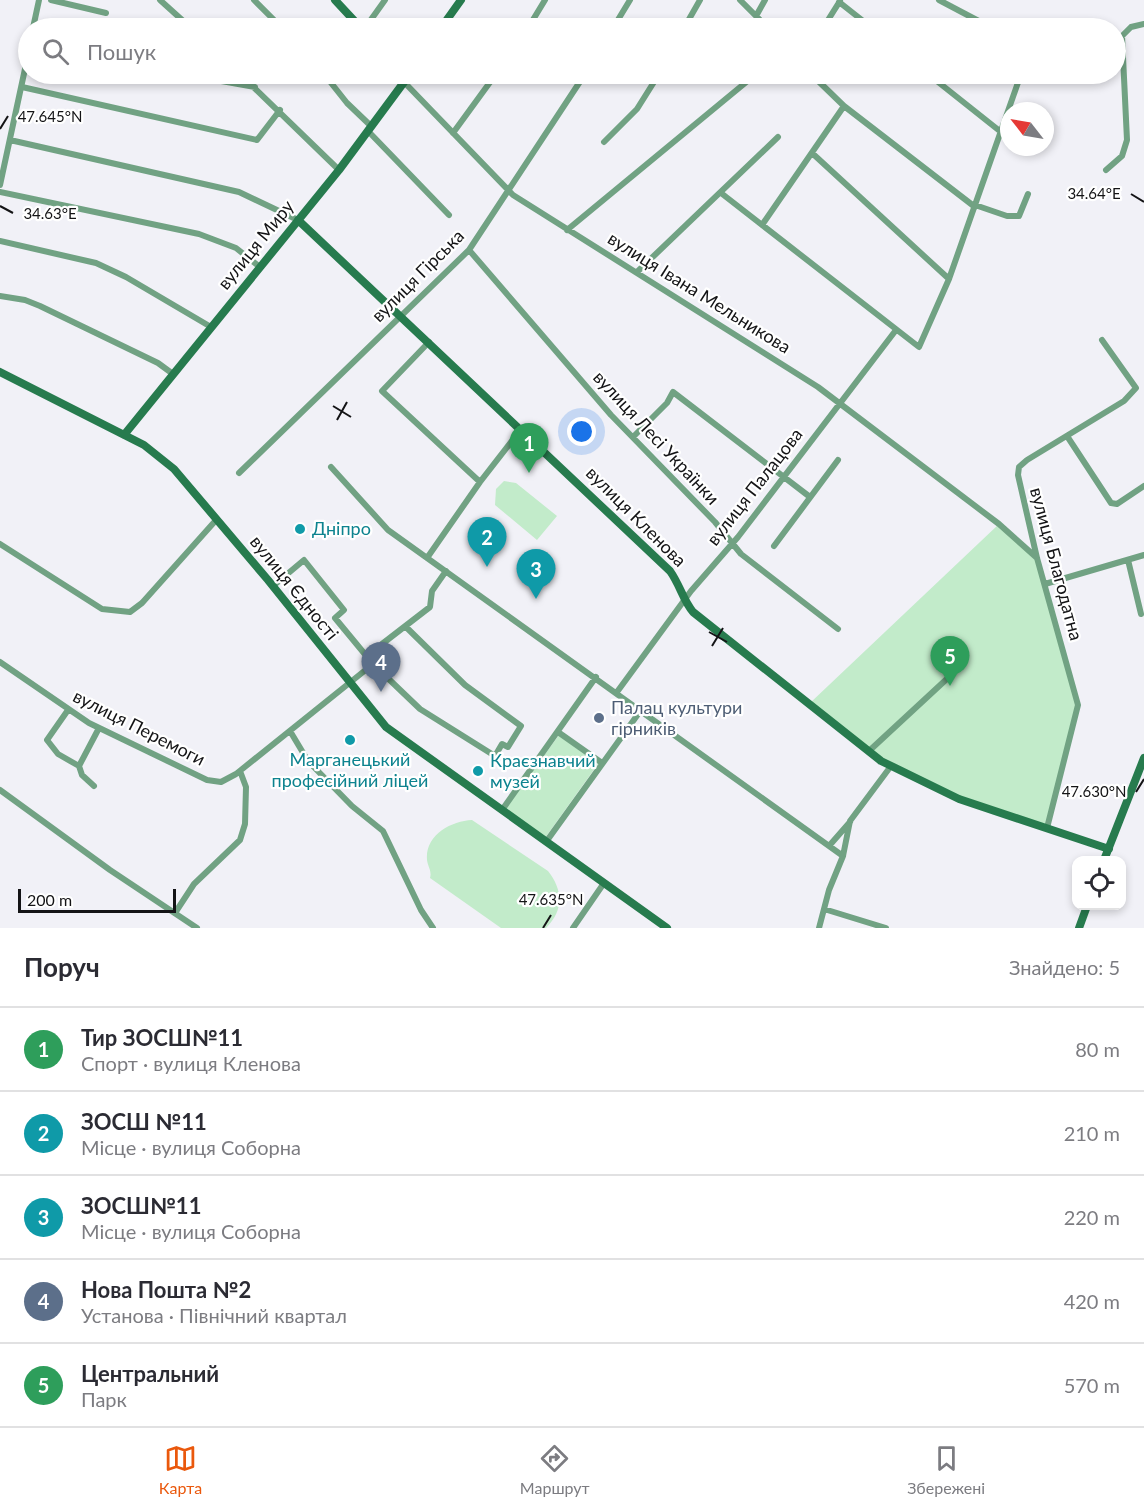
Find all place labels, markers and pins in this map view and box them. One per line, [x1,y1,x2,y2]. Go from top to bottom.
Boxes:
pin: 1 [510,424,548,473]
place label: Дніпро [312,517,371,539]
pin: 2 [468,518,506,567]
marker: Дніпро [293,522,307,536]
pin: 3 [516,550,556,599]
pin: 5 [930,636,970,686]
pin: 4 [362,642,400,692]
place label: Палац культури гірників [611,696,742,739]
marker: Палац культури гірників [592,711,606,725]
marker: Марганецький професійний ліцей [343,733,357,747]
place label: Марганецький професійний ліцей [272,748,428,791]
place label: Краєзнавчий музей [490,749,596,792]
marker: Краєзнавчий музей [471,764,485,778]

